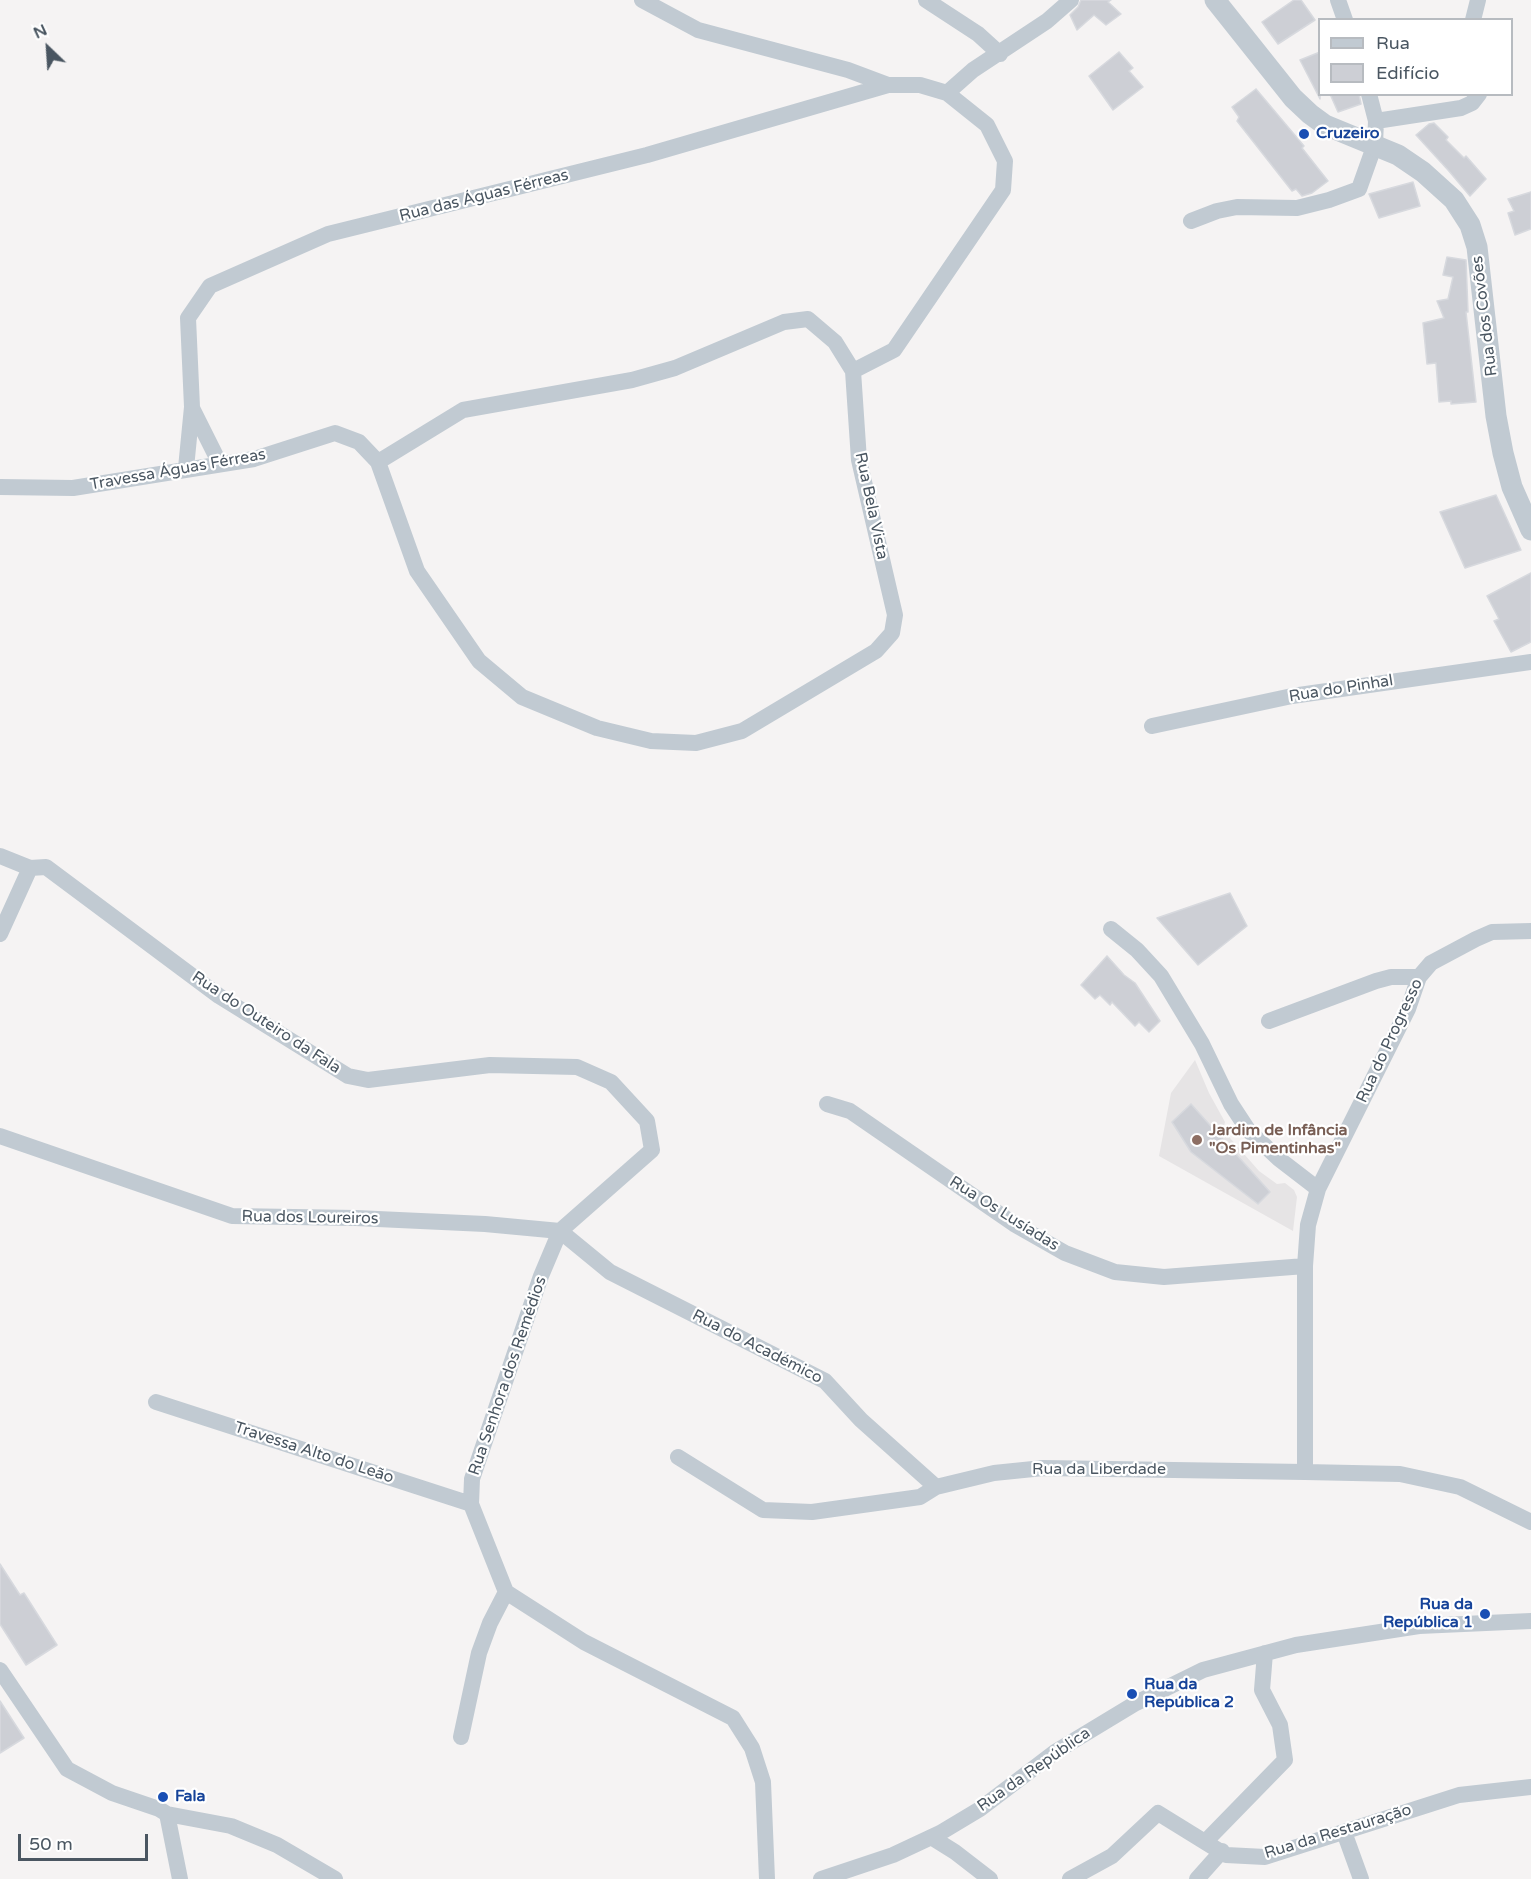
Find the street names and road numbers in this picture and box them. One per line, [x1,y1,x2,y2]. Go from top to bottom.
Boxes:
street label: Rua das Águas Férreas [397,166,571,226]
street label: Rua dos Covões [1468,255,1502,377]
street label: Travessa Águas Férreas [89,445,267,495]
street label: Rua Bela Vista [850,451,892,561]
street label: Rua do Pinhal [1287,671,1395,707]
street label: Rua do Outeiro da Fala [188,968,344,1078]
street label: Rua do Progresso [1353,976,1427,1106]
street label: Rua Os Lusíadas [946,1173,1062,1255]
street label: Rua dos Loureiros [241,1207,379,1229]
street label: Rua Senhora dos Remédios [465,1274,551,1478]
street label: Rua do Académico [689,1306,825,1388]
street label: Travessa Alto do Leão [232,1418,396,1488]
street label: Rua da Liberdade [1032,1460,1166,1480]
street label: Rua da República [974,1724,1094,1816]
street label: Rua da Restauração [1262,1800,1414,1864]

